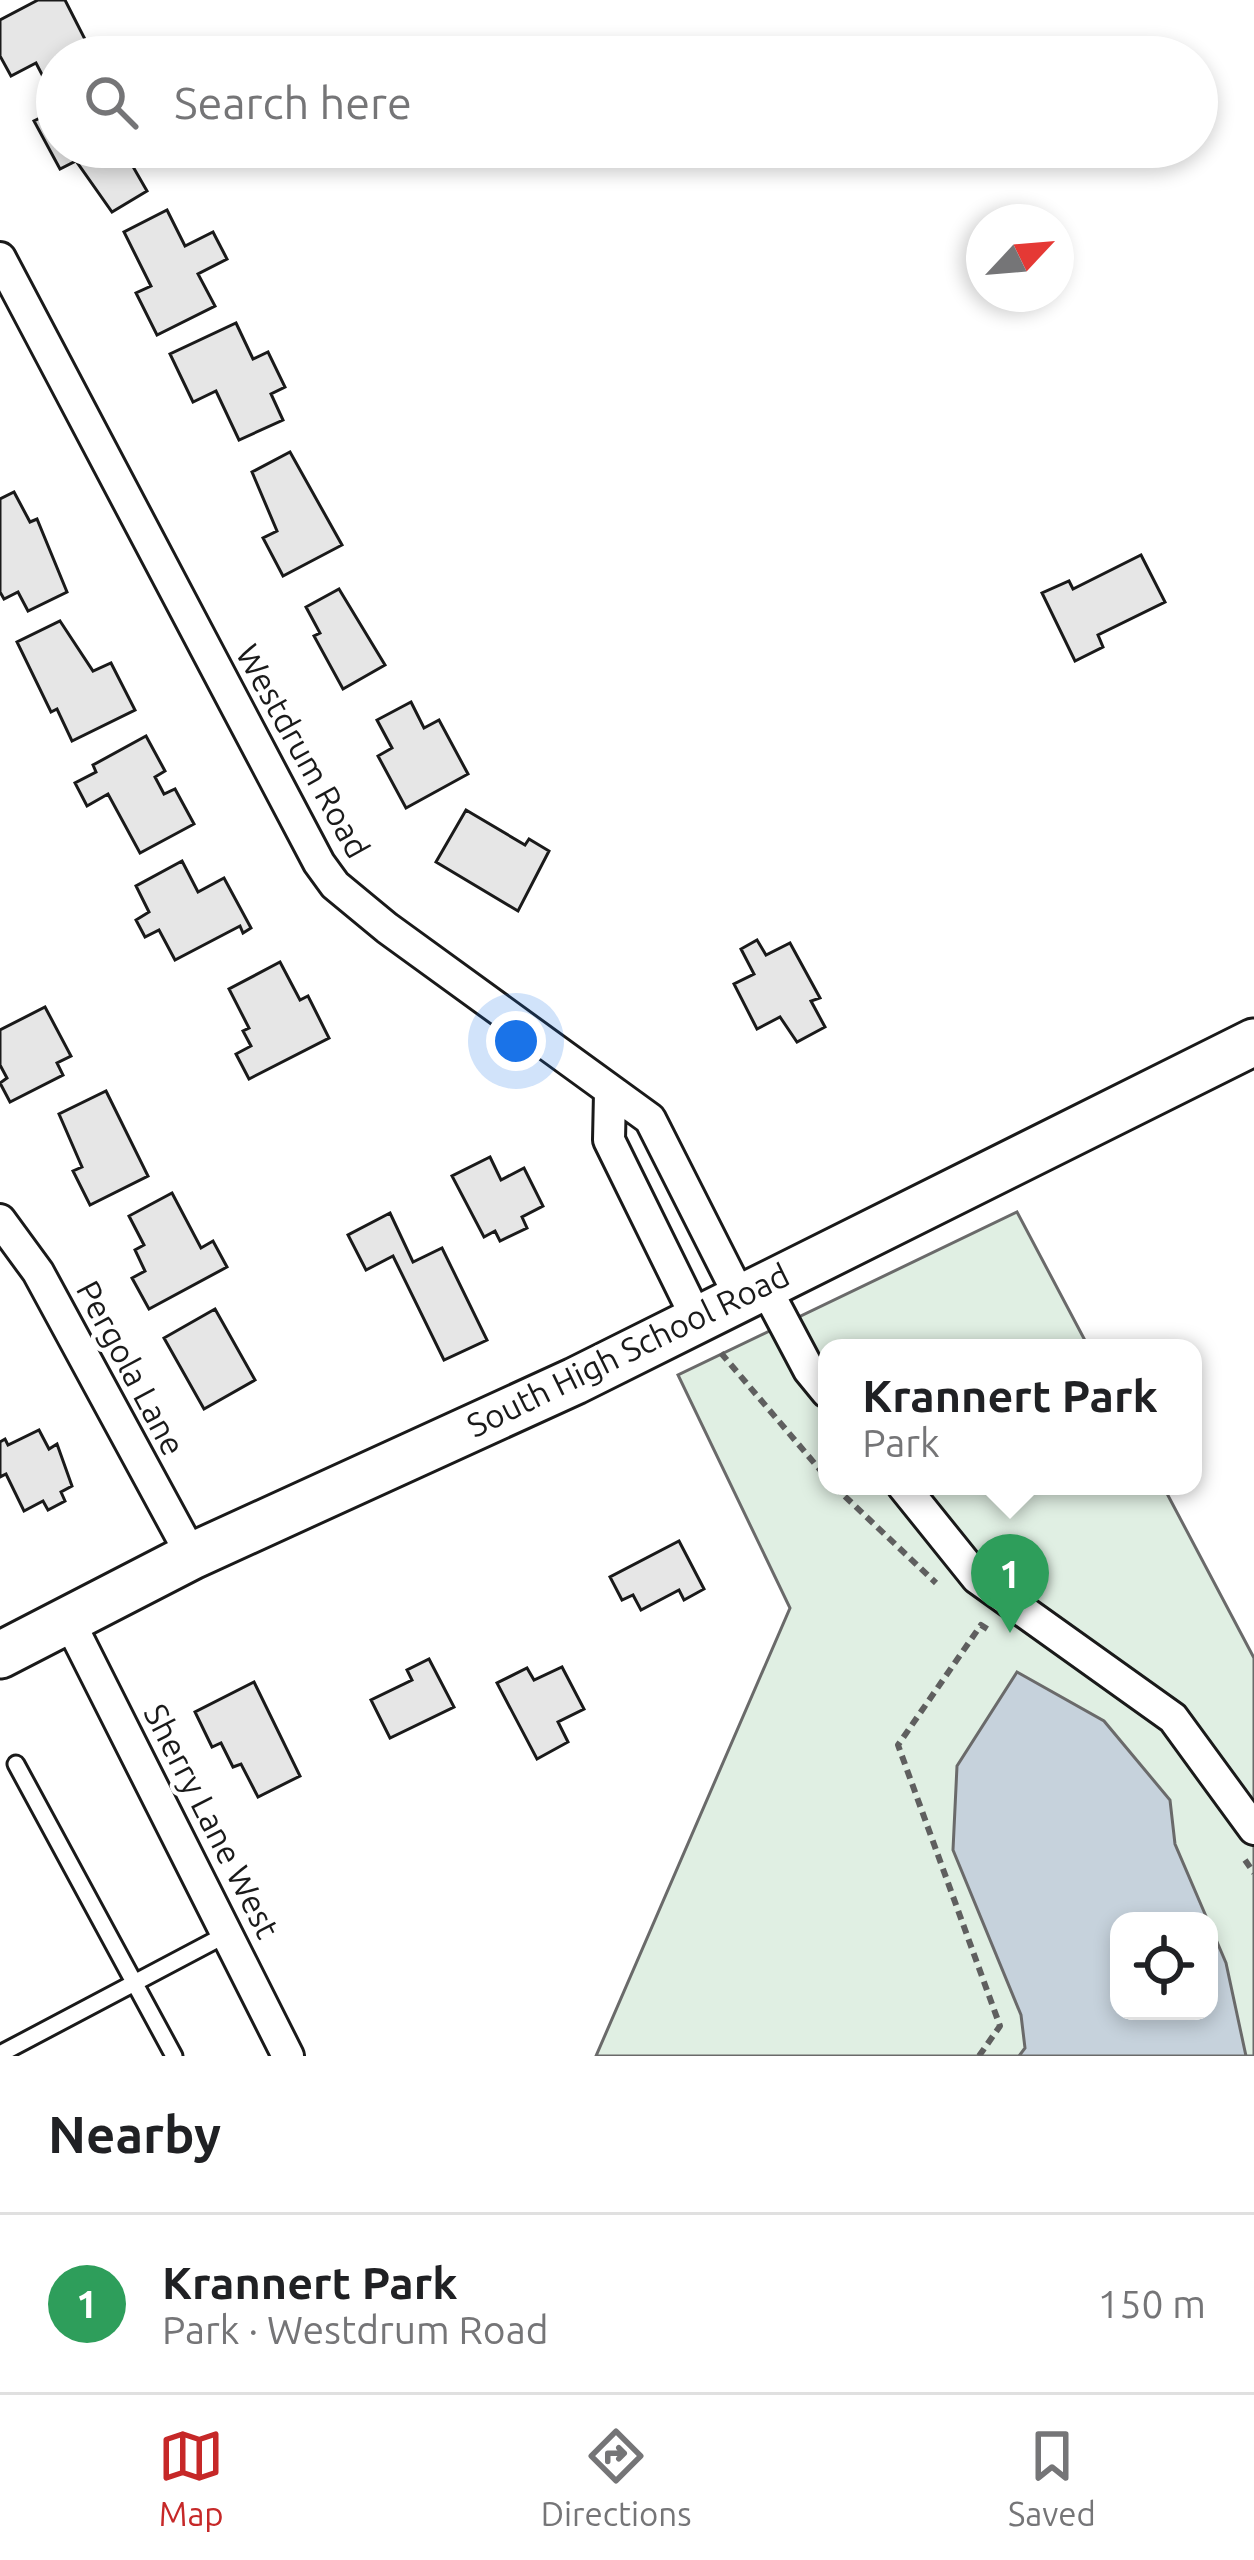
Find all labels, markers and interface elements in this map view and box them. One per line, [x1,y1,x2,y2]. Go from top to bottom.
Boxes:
search box [36,36,1218,168]
icon: search [78,69,144,135]
text: Search here [174,77,412,128]
north arrow [966,204,1074,312]
street label: Westdrum Road [230,638,377,864]
your location [486,1011,546,1071]
street label: South High School Road [461,1255,795,1444]
street label: Pergola Lane [70,1274,193,1461]
popup [818,1339,1202,1495]
text: Krannert Park [862,1370,1158,1421]
text: Park [862,1421,940,1464]
pin: 1 [971,1534,1049,1633]
street label: Sherry Lane West [138,1698,287,1944]
map controls [1110,1912,1218,2020]
button: locate [1110,1912,1218,2020]
text: Nearby [48,2105,221,2163]
text: Krannert Park [162,2257,458,2308]
text: 1 [76,2282,98,2325]
text: 150 m [1097,2282,1206,2325]
text: Park · Westdrum Road [162,2308,549,2351]
tab: Map [158,2423,224,2532]
tab: Directions [541,2423,691,2532]
tab: Saved [1008,2423,1096,2532]

